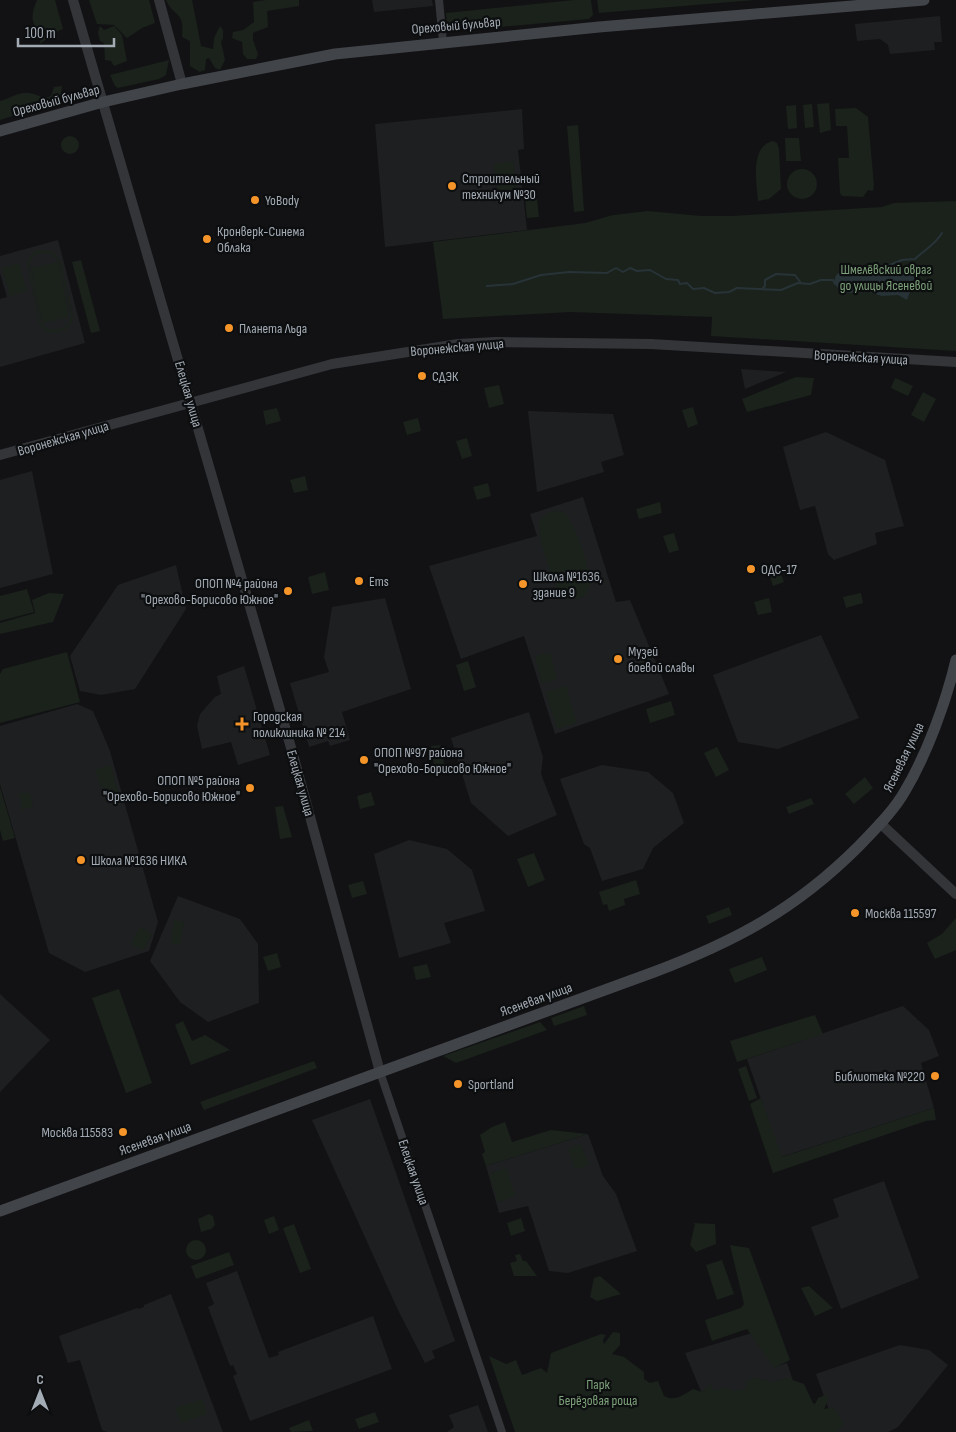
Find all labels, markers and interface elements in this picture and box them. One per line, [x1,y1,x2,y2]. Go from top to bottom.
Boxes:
street label: Ореховый бульвар [411,13,501,38]
scale bar [18,15,114,47]
text: 100 m [25,24,56,43]
street label: Ореховый бульвар [11,81,102,120]
place label: Строительный техникум №30 [462,170,540,203]
marker: Строительный техникум №30 [446,180,458,192]
place label: YoBody [265,192,300,209]
marker: YoBody [249,194,261,206]
place label: Кронверк-Синема Облака [217,223,305,256]
marker: Кронверк-Синема Облака [201,233,213,245]
park label: Шмелёвский овраг до улицы Ясеневой [840,261,932,294]
place label: Планета Льда [239,320,307,337]
marker: Планета Льда [223,322,235,334]
street label: Воронежская улица [410,335,505,360]
street label: Воронежская улица [814,347,908,368]
street label: Елецкая улица [171,359,206,429]
place label: СДЭК [432,368,459,385]
marker: СДЭК [416,370,428,382]
street label: Воронежская улица [16,417,111,460]
place label: ОДС-17 [761,561,797,578]
marker: ОДС-17 [745,563,757,575]
place label: Школа №1636, здание 9 [533,568,603,601]
place label: Ems [369,573,389,590]
place label: ОПОП №4 района "Орехово-Борисово Южное" [141,575,278,608]
marker: Ems [353,575,365,587]
marker: Школа №1636, здание 9 [517,578,529,590]
marker: ОПОП №4 района "Орехово-Борисово Южное" [282,585,294,597]
place label: Музей боевой славы [628,643,695,676]
marker: Музей боевой славы [612,653,624,665]
place label: Городская поликлиника № 214 [253,708,346,741]
marker: Городская поликлиника № 214 [235,717,249,731]
street label: Ясеневая улица [879,720,928,795]
place label: ОПОП №97 района "Орехово-Борисово Южное" [374,744,511,777]
street label: Елецкая улица [283,748,318,818]
marker: ОПОП №97 района "Орехово-Борисово Южное" [358,754,370,766]
place label: ОПОП №5 района "Орехово-Борисово Южное" [103,772,240,805]
marker: ОПОП №5 района "Орехово-Борисово Южное" [244,782,256,794]
place label: Школа №1636 НИКА [91,852,188,869]
marker: Школа №1636 НИКА [75,854,87,866]
place label: Москва 115597 [865,905,937,922]
marker: Москва 115597 [849,907,861,919]
street label: Ясеневая улица [498,979,574,1020]
place label: Библиотека №220 [835,1068,925,1085]
marker: Библиотека №220 [929,1070,941,1082]
place label: Sportland [468,1076,514,1093]
marker: Sportland [452,1078,464,1090]
street label: Ясеневая улица [117,1118,193,1159]
place label: Москва 115583 [42,1124,113,1141]
marker: Москва 115583 [117,1126,129,1138]
street label: Елецкая улица [394,1137,433,1207]
north arrow [15,1367,65,1417]
text: С [36,1371,44,1388]
park label: Парк Берёзовая роща [559,1376,637,1409]

